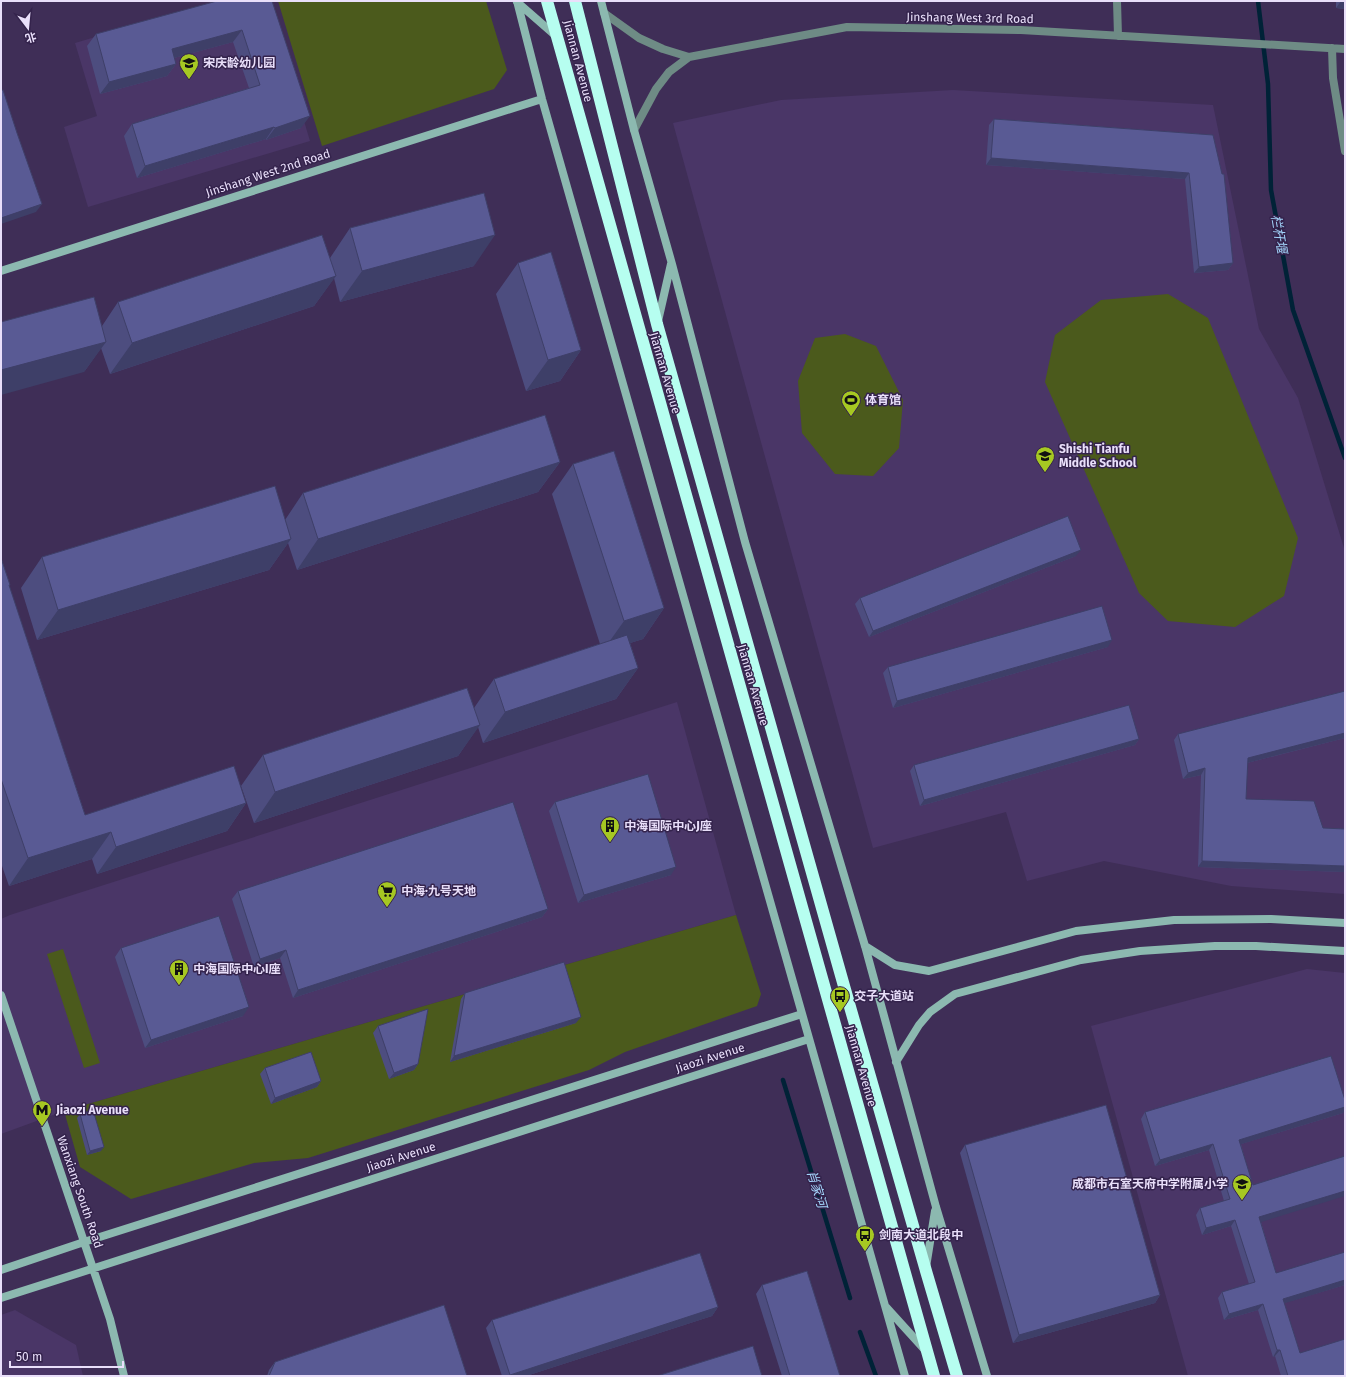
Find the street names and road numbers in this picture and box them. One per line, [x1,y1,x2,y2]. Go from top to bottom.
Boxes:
street label: Jinshang West 3rd Road [906,10,1034,26]
street label: Jiannan Avenue [560,19,596,103]
street label: Jinshang West 2nd Road [204,146,332,200]
street label: Jiannan Avenue [647,331,683,415]
street label: Jiannan Avenue [735,643,771,727]
street label: Jiannan Avenue [843,1024,879,1108]
street label: Jiaozi Avenue [674,1040,746,1076]
street label: Wanxiang South Road [54,1134,106,1250]
street label: Jiaozi Avenue [365,1139,437,1175]

